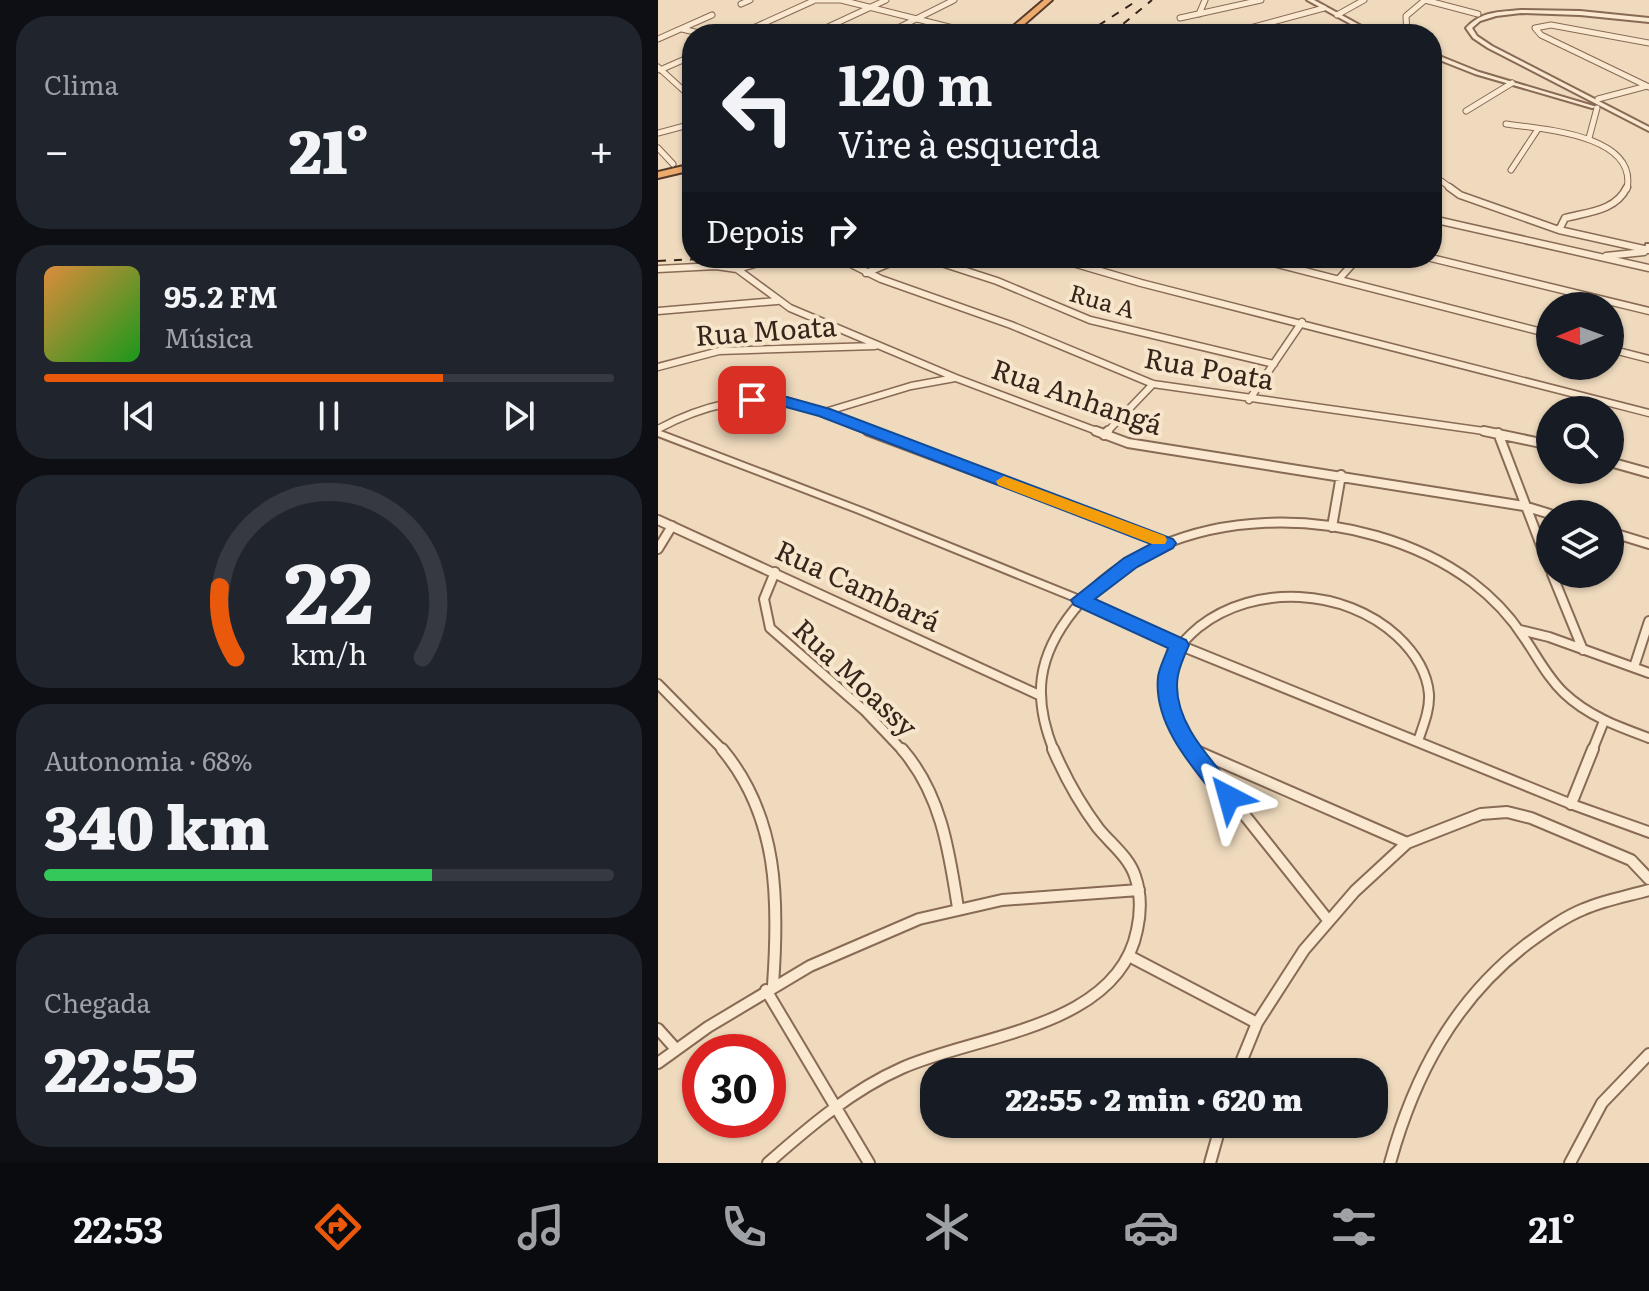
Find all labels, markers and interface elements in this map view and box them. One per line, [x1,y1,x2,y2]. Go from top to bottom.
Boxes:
text: 120 m [838,40,993,123]
icon: left [706,56,810,160]
text: Clima [44,64,119,103]
text: 21° [289,103,369,192]
text: − [44,115,70,181]
text: + [588,115,614,181]
text: Vire à esquerda [838,116,1100,169]
text: Depois [706,208,804,252]
icon: right [820,208,864,252]
text: 95.2 FM [164,273,278,317]
street label: Rua A [1066,274,1140,326]
north arrow [1536,292,1624,380]
map controls [1536,292,1624,588]
street label: Rua Moata [694,303,838,355]
text: Música [164,317,253,356]
street label: Rua Poata [1141,335,1278,399]
street label: Rua Anhangá [986,346,1169,444]
pin [718,366,786,434]
icon: arrive [730,378,774,422]
icon: previous [117,394,161,438]
icon: pause [307,394,351,438]
icon: next [497,394,541,438]
button: search [1536,396,1624,484]
button: layers [1536,500,1624,588]
text: 22 [284,525,374,649]
street label: Rua Cambará [769,528,948,641]
street label: Rua Moassy [784,608,929,746]
text: km/h [291,631,367,674]
text: Autonomia · 68% [44,740,253,779]
position arrow [1187,755,1271,839]
text: 340 km [44,779,269,868]
text: Chegada [44,982,151,1021]
text: 22:55 [44,1021,198,1110]
speed limit sign: 30 [682,1034,786,1138]
text: 22:55 · 2 min · 620 m [1005,1076,1303,1120]
icon: directions [310,1199,366,1255]
icon: music [513,1199,569,1255]
icon: phone [716,1199,772,1255]
icon: climate [919,1199,975,1255]
icon: car [1123,1199,1179,1255]
icon: filters [1326,1199,1382,1255]
text: 22:53 [74,1201,163,1254]
text: 21° [1529,1201,1575,1254]

